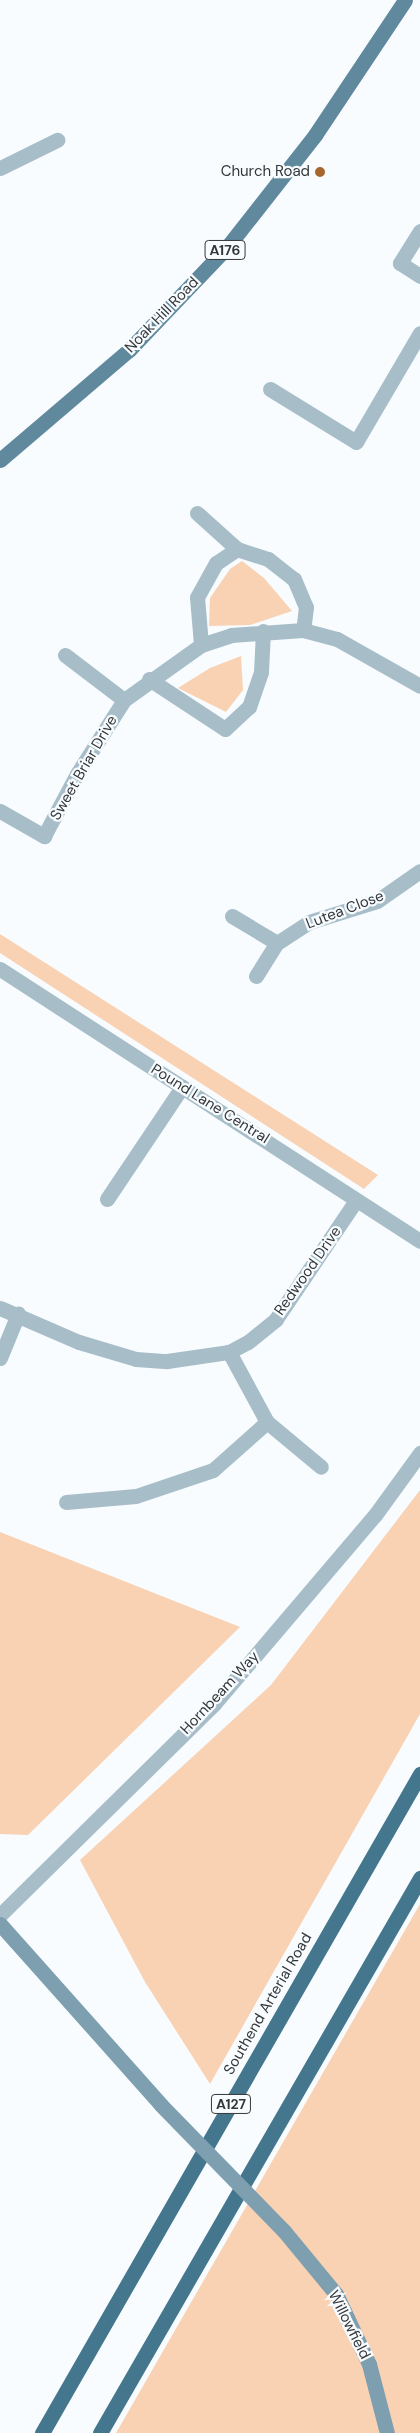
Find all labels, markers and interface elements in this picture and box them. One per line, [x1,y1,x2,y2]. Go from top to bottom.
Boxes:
place label: Church Road [221,163,310,181]
marker: Church Road [314,166,326,178]
road number: A176 [204,238,246,262]
street label: Noak Hill Road [121,273,203,357]
street label: Sweet Briar Drive [47,712,121,824]
street label: Lutea Close [304,887,386,933]
street label: Pound Lane Central [148,1060,272,1148]
street label: Redwood Drive [271,1223,345,1319]
street label: Hornbeam Way [177,1648,263,1738]
street label: Southend Arterial Road [220,1930,316,2078]
road number: A127 [210,2092,252,2116]
street label: Willowfield [324,2288,374,2362]

